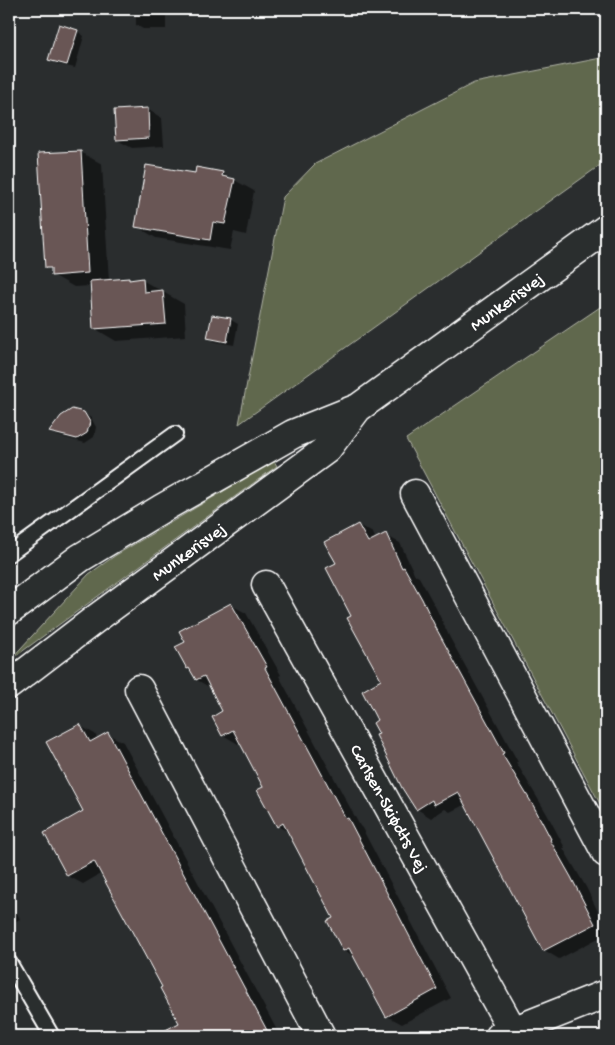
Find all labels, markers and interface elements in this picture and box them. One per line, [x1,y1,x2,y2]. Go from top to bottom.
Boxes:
street label: Munkerisvej [466,269,548,337]
street label: Munkerisvej [148,519,230,587]
street label: Carlsen-Skiødts Vej [344,742,432,877]

